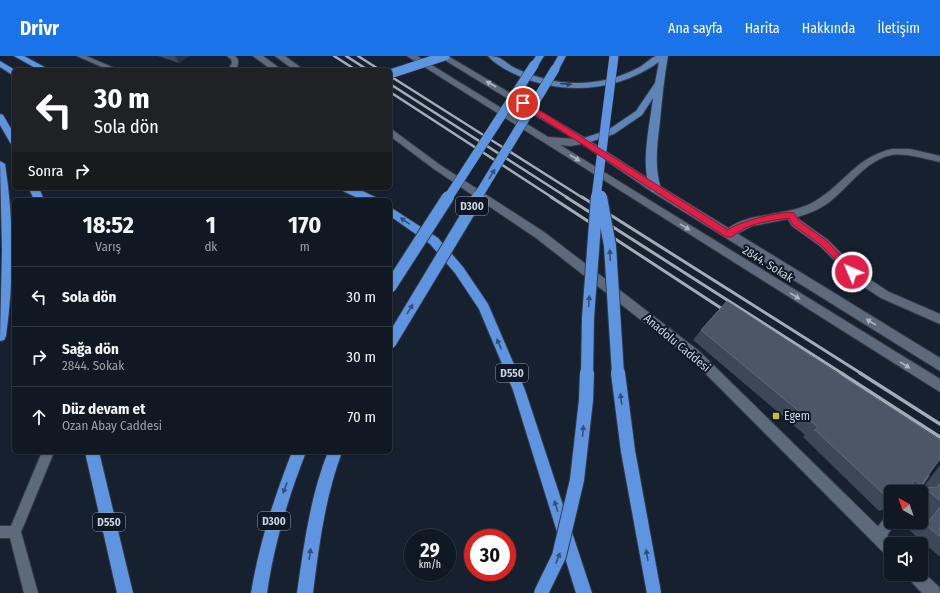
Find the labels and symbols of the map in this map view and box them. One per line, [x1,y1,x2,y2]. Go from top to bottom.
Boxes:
one-way arrow [485,81,497,88]
one-way arrow [560,81,572,88]
pin [506,86,540,120]
one-way arrow [570,154,580,162]
one-way arrow [488,168,495,180]
road number: D300 [456,197,488,215]
one-way arrow [400,217,410,225]
one-way arrow [679,224,690,231]
street label: 2844. Sokak [740,243,796,285]
one-way arrow [607,249,614,261]
position arrow [831,251,873,293]
one-way arrow [790,292,800,300]
one-way arrow [586,294,592,307]
one-way arrow [406,304,414,314]
street label: Anadolu Caddesi [641,311,713,375]
one-way arrow [865,319,877,326]
one-way arrow [496,337,502,349]
one-way arrow [899,361,911,368]
road number: D550 [496,364,528,382]
one-way arrow [618,393,624,405]
place label: Egem [784,409,810,423]
marker: Egem [771,411,781,421]
one-way arrow [580,425,587,437]
one-way arrow [281,483,287,495]
north arrow [884,485,928,529]
one-way arrow [553,500,559,512]
road number: D300 [258,512,290,530]
road number: D550 [93,513,125,531]
speed limit sign: 30 [464,529,516,581]
one-way arrow [307,548,313,560]
one-way arrow [644,549,650,561]
one-way arrow [555,551,561,563]

